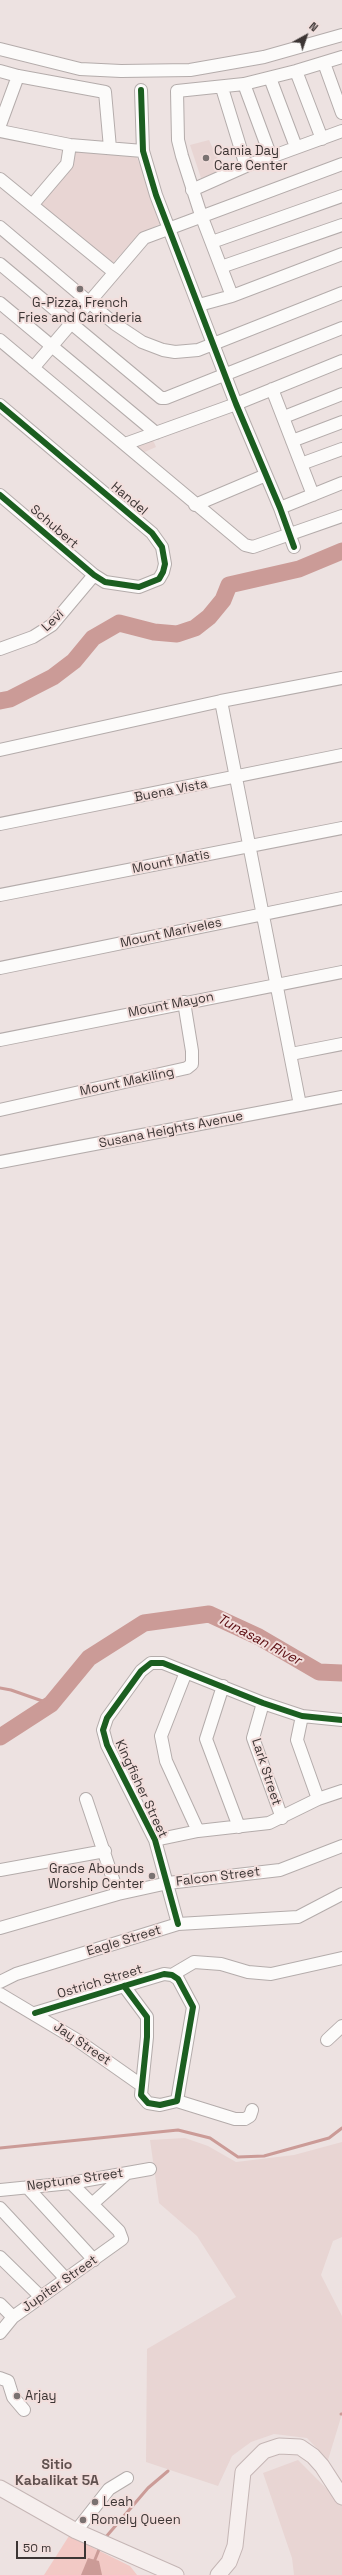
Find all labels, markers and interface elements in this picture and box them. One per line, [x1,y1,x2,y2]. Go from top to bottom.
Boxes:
north arrow [286,16,326,56]
text: N [306,19,321,35]
place label: Camia Day Care Center [214,143,288,174]
marker: Camia Day Care Center [201,153,211,163]
marker: G-Pizza, French Fries and Carinderia [75,284,85,294]
place label: G-Pizza, French Fries and Carinderia [18,295,142,326]
street label: Handel [107,479,151,519]
street label: Schubert [27,502,81,552]
street label: Levi [39,607,67,635]
street label: Buena Vista [133,776,209,806]
street label: Mount Matis [131,847,211,877]
street label: Mount Mariveles [119,915,223,951]
street label: Mount Mayon [127,989,215,1021]
street label: Mount Makiling [78,1064,176,1100]
street label: Susana Heights Avenue [98,1108,244,1152]
water label: Tunasan River [214,1611,304,1669]
street label: Kingfisher Street [111,1737,171,1841]
street label: Lark Street [248,1737,284,1807]
place label: Grace Abounds Worship Center [48,1861,144,1892]
street label: Falcon Street [175,1864,261,1890]
marker: Grace Abounds Worship Center [147,1871,157,1881]
street label: Eagle Street [85,1922,163,1960]
street label: Ostrich Street [56,1962,144,2002]
street label: Jay Street [50,2019,114,2069]
street label: Neptune Street [26,2166,124,2194]
street label: Jupiter Street [19,2252,101,2316]
place label: Arjay [25,2388,57,2404]
marker: Arjay [12,2391,22,2401]
district label: Sitio Kabalikat 5A [15,2457,99,2490]
place label: Leah [103,2494,133,2510]
marker: Leah [90,2497,100,2507]
place label: Romely Queen [91,2512,181,2528]
marker: Romely Queen [78,2515,88,2525]
scale bar [18,2533,88,2559]
text: 50 m [23,2540,51,2556]

